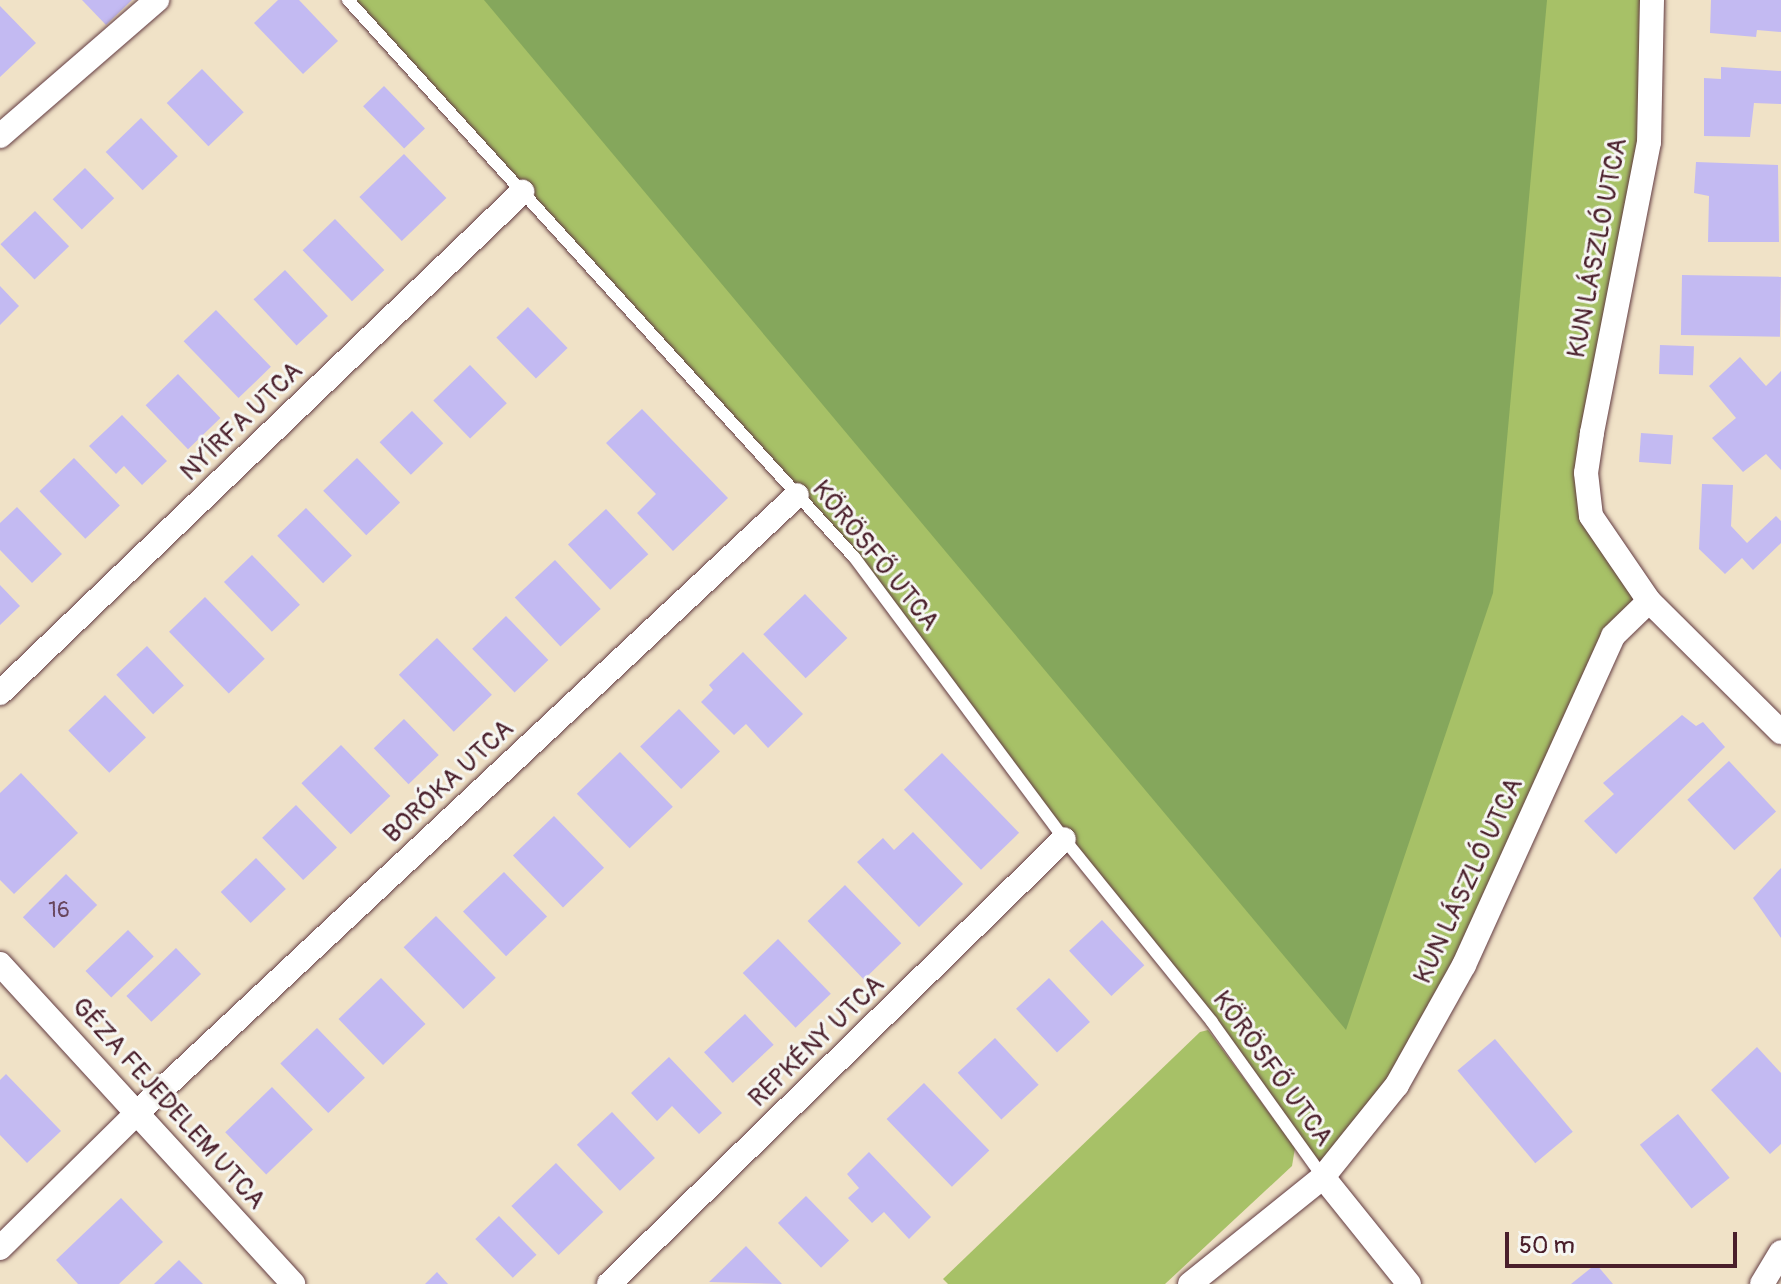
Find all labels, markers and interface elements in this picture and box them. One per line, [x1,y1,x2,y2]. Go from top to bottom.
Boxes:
street label: KUN LÁSZLÓ UTCA [1561,135,1635,361]
street label: NYÍRFA UTCA [174,356,310,488]
street label: KÖRÖSFŐ UTCA [805,475,945,637]
street label: BORÓKA UTCA [377,714,521,850]
street label: KUN LÁSZLÓ UTCA [1408,773,1530,989]
house number: 16 [48,898,70,924]
street label: REPKÉNY UTCA [743,970,891,1114]
street label: KÖRÖSFŐ UTCA [1205,985,1339,1153]
street label: GÉZA FEJEDELEM UTCA [65,992,271,1216]
scale bar [1509,1216,1741,1266]
text: 50 m [1519,1231,1575,1260]

